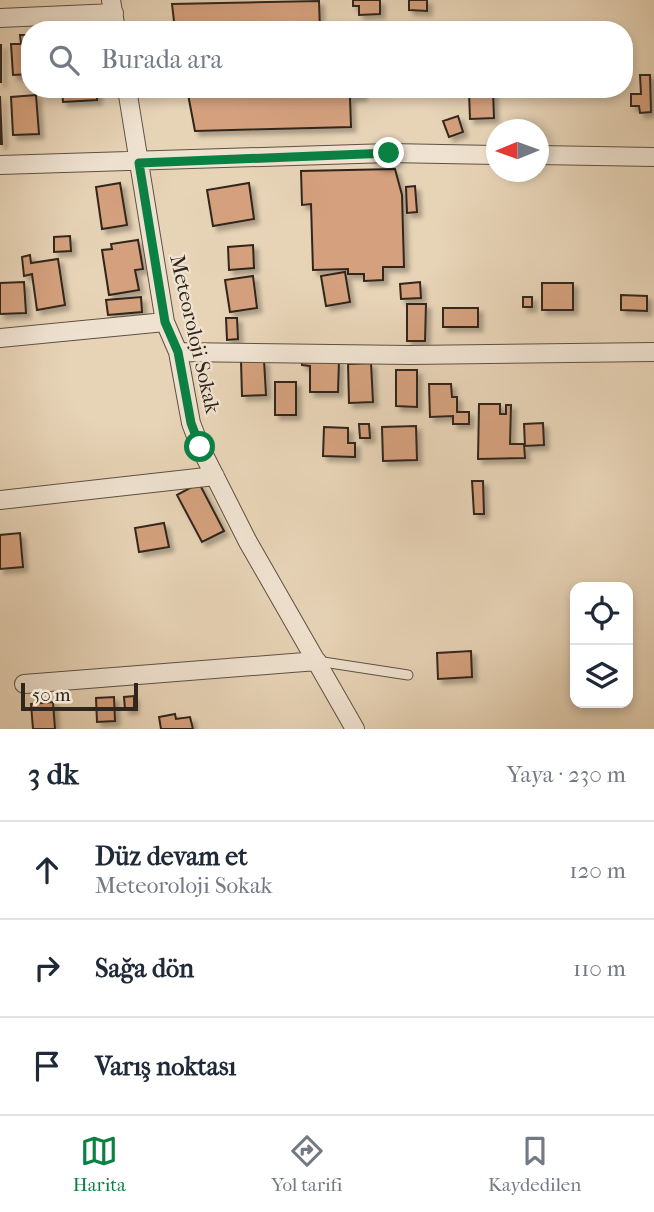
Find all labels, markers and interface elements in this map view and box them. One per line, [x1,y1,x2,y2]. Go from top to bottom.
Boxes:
search box [21,21,633,98]
icon: search [45,41,83,79]
text: Burada ara [101,44,223,75]
north arrow [486,119,549,182]
route end [373,137,404,168]
street label: Meteoroloji Sokak [165,252,225,416]
route start [184,431,215,462]
map controls [570,582,633,708]
button: locate [570,582,633,645]
button: layers [570,645,633,708]
scale bar [21,680,138,712]
text: 50 m [32,684,71,706]
text: 3 dk [28,757,79,792]
text: Yaya · 230 m [507,761,626,788]
text: Düz devam et [95,841,248,872]
icon: ahead [28,851,66,889]
text: 120 m [569,857,626,884]
text: Meteoroloji Sokak [95,872,272,899]
icon: right [28,949,66,987]
text: Sağa dön [95,953,194,984]
text: 110 m [573,955,626,982]
icon: arrive [28,1047,66,1085]
text: Varış noktası [95,1051,236,1082]
tab: Harita [73,1132,126,1196]
tab: Yol tarifi [271,1132,343,1196]
tab: Kaydedilen [488,1132,581,1196]

